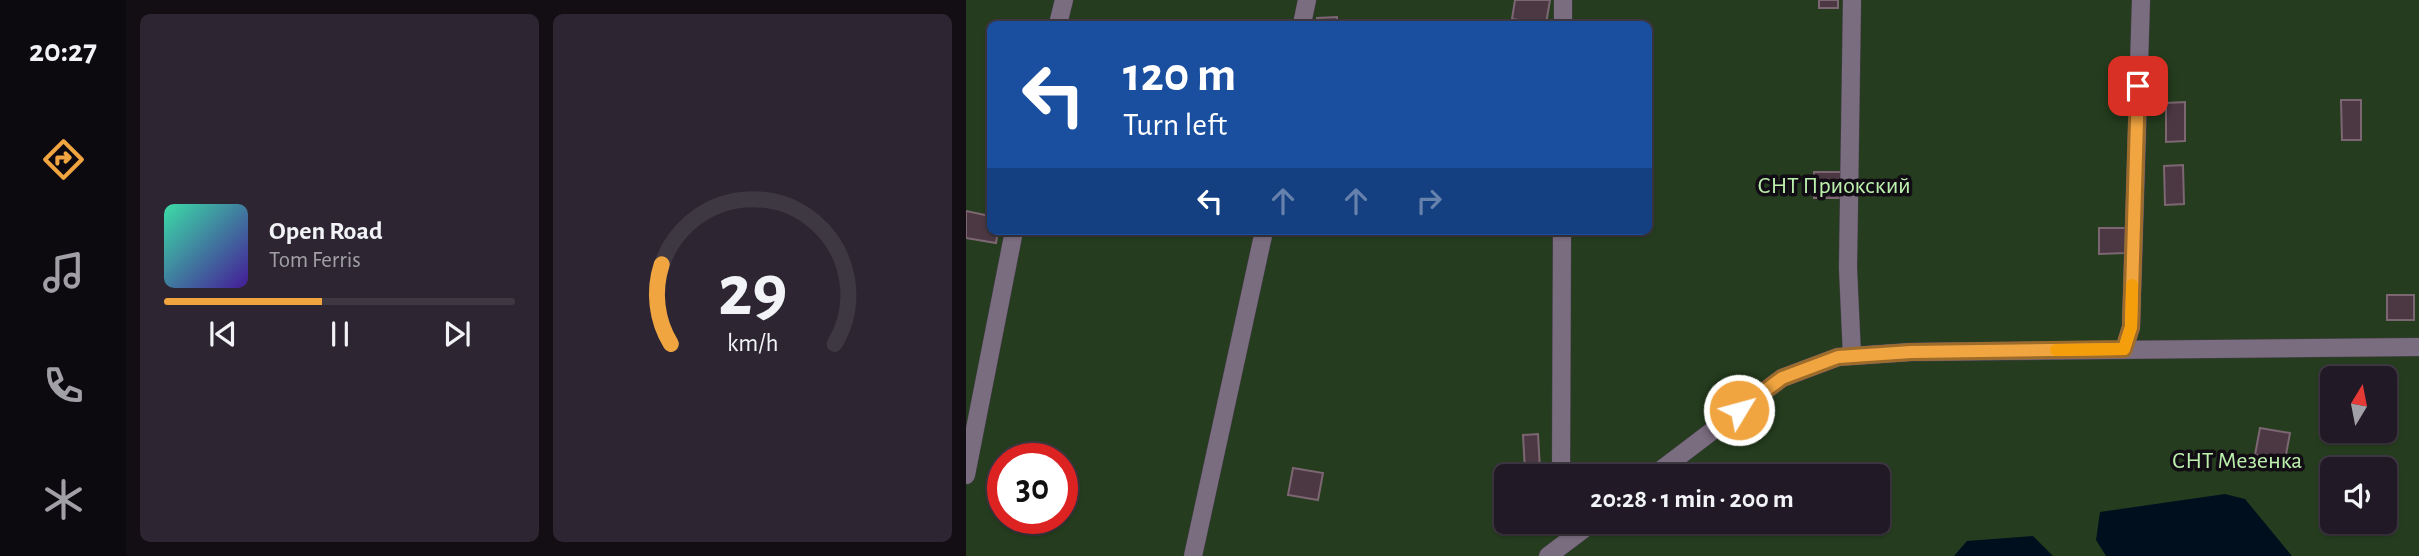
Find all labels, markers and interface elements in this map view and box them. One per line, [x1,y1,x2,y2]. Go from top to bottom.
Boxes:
text: 20:27 [29,35,97,67]
icon: left [1008,49,1099,140]
text: 120 m [1123,51,1236,100]
pin [2108,56,2168,116]
icon: arrive [2119,67,2157,105]
text: Turn left [1123,109,1227,141]
icon: directions [39,135,88,184]
park label: СНТ Приокский [1757,174,1911,198]
icon: left [1191,182,1229,220]
icon: ahead [1264,182,1302,220]
icon: ahead [1337,182,1375,220]
icon: right [1410,182,1448,220]
text: Open Road [269,218,383,244]
icon: music [39,248,88,297]
text: Tom Ferris [269,249,361,272]
text: 29 [718,256,787,329]
icon: previous [204,315,242,353]
icon: pause [321,315,359,353]
icon: next [438,315,476,353]
text: km/h [727,331,778,356]
icon: phone [39,361,88,410]
north arrow [2320,366,2398,443]
map controls [2320,366,2397,534]
position arrow [1702,373,1776,447]
speed limit sign: 30 [987,443,1078,534]
park label: СНТ Мезенка [2172,449,2302,473]
button: sound [2320,457,2397,534]
icon: climate [39,475,88,524]
text: 20:28 · 1 min · 200 m [1590,486,1794,512]

